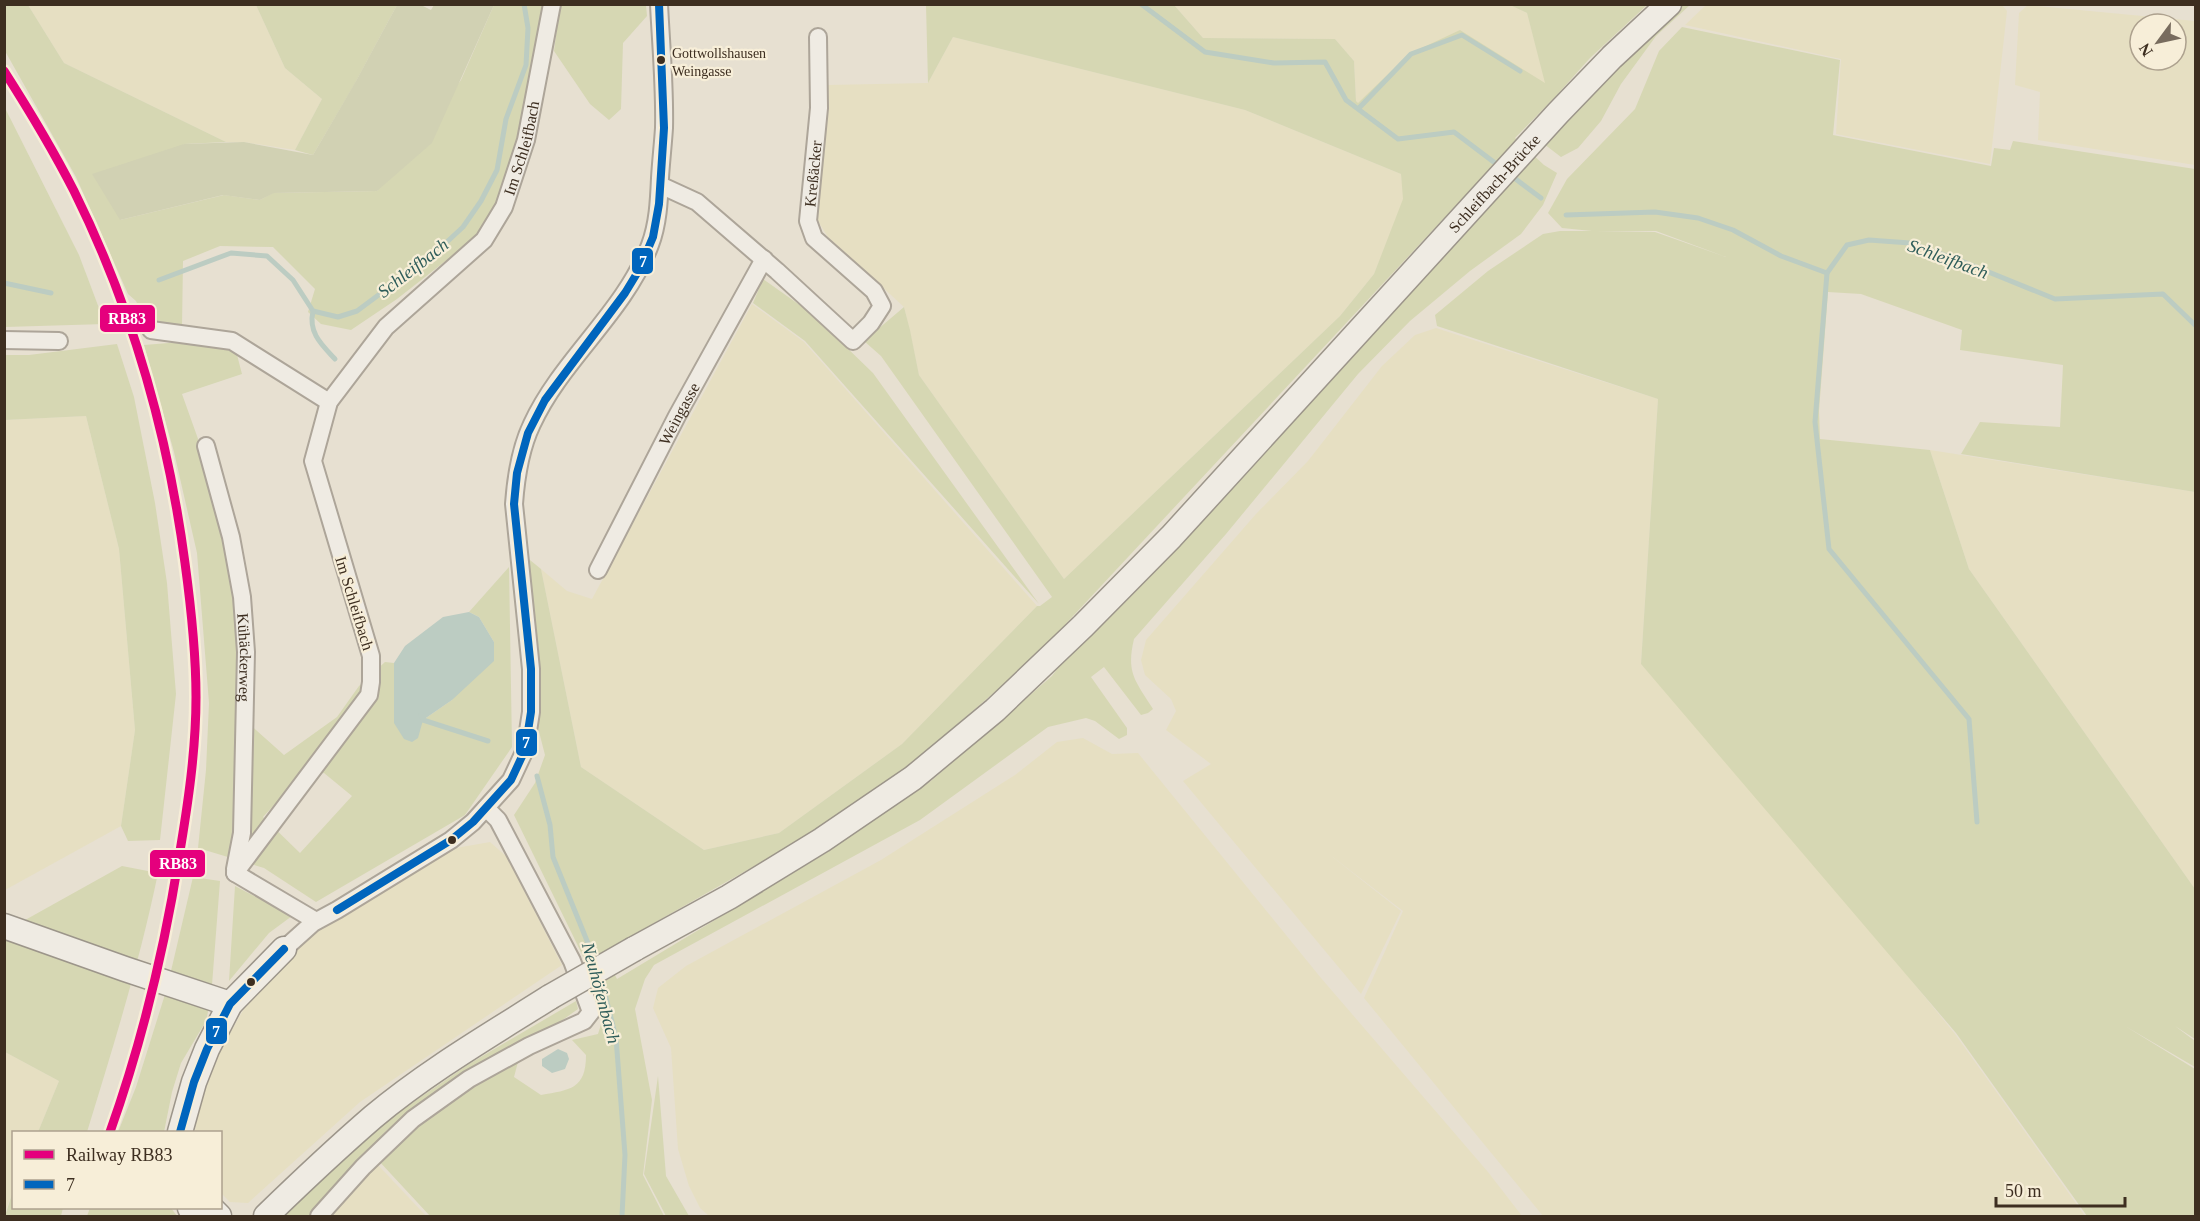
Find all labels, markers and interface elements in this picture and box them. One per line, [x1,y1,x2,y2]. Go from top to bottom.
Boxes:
north arrow [2128,12,2188,72]
text: N [2135,40,2156,59]
place label: Gottwollshausen Weingasse [672,46,766,79]
marker: Gottwollshausen Weingasse [655,54,667,66]
street label: Im Schleifbach [500,99,542,197]
street label: Schleifbach-Brücke [1445,131,1544,236]
street label: Kreßäcker [801,139,825,208]
water label: Schleifbach [374,234,452,302]
water label: Schleifbach [1905,235,1991,283]
line badge: 7 [631,247,654,275]
text: 7 [639,253,647,270]
line badge: RB83 [99,304,156,333]
text: RB83 [108,310,146,327]
street label: Weingasse [656,380,703,448]
street label: Im Schleifbach [332,554,377,652]
street label: Kühäckerweg [234,613,254,702]
line badge: 7 [515,728,538,757]
text: 7 [522,734,530,751]
unlabelled marker [446,834,458,846]
line badge: RB83 [149,849,206,878]
text: RB83 [159,855,197,872]
water label: Neuhöfenbach [578,939,624,1046]
unlabelled marker [245,976,257,988]
line badge: 7 [205,1017,228,1045]
text: 7 [212,1023,220,1040]
legend [12,1131,222,1209]
text: Railway RB83 [66,1145,173,1165]
scale bar [1996,1170,2125,1208]
text: 7 [66,1175,75,1195]
text: 50 m [2005,1181,2042,1201]

